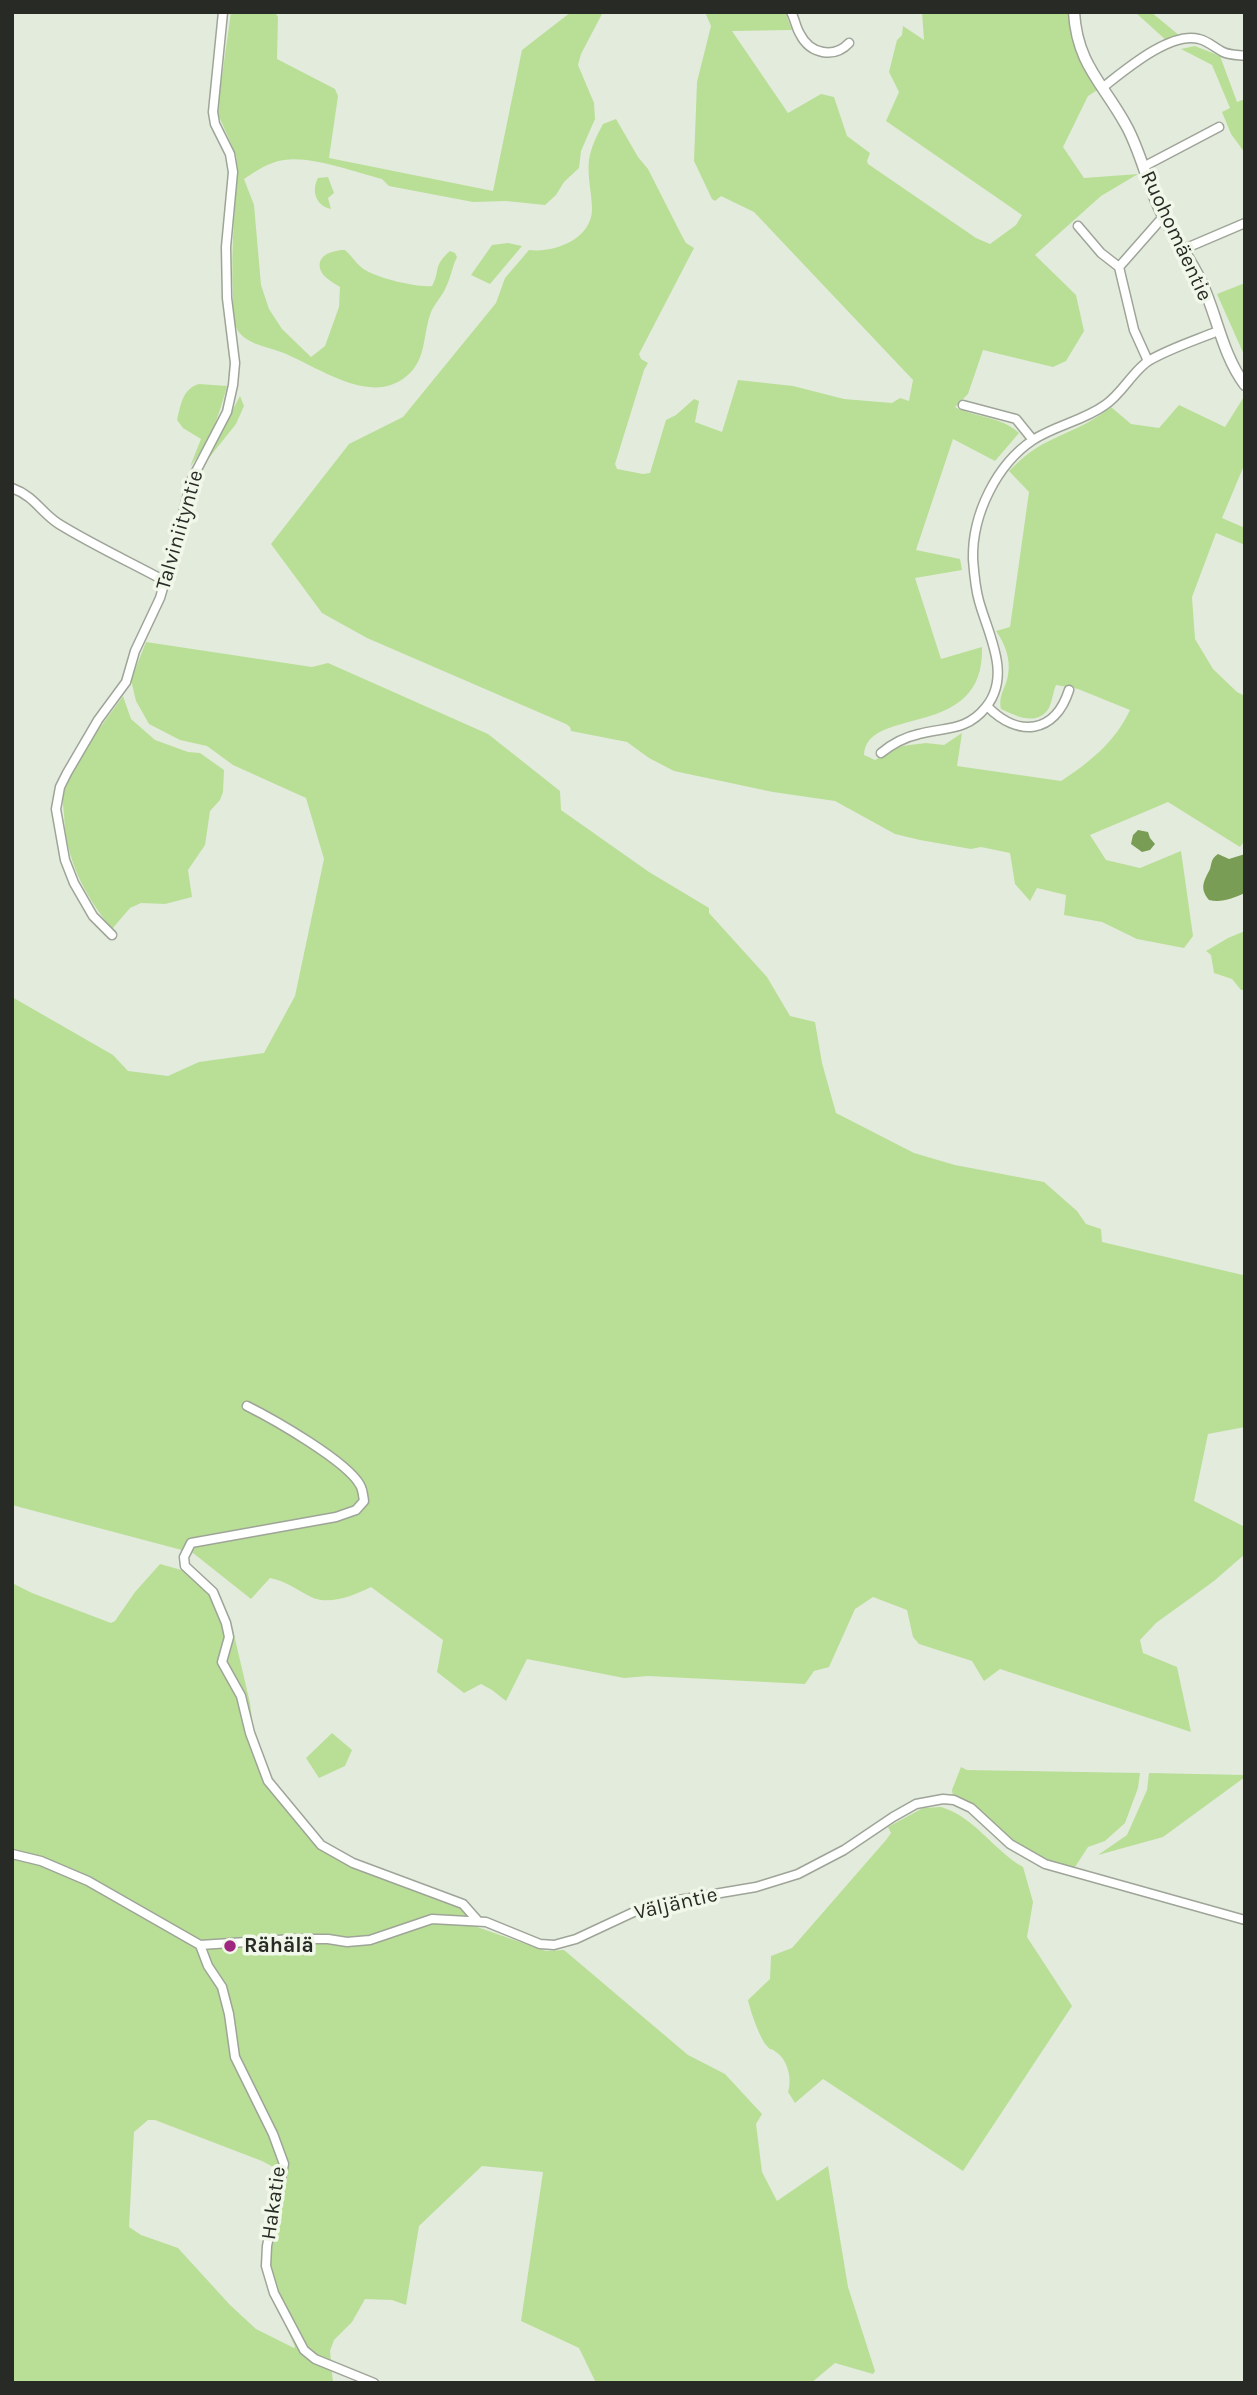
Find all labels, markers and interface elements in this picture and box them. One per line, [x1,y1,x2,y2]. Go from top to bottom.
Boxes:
street label: Ruohomäentie [1135,167,1217,305]
street label: Talviniityntie [151,467,209,593]
street label: Väljäntie [632,1882,720,1926]
place label: Rähälä [244,1933,314,1959]
marker: Rähälä [222,1938,238,1954]
street label: Hakatie [256,2165,292,2241]

